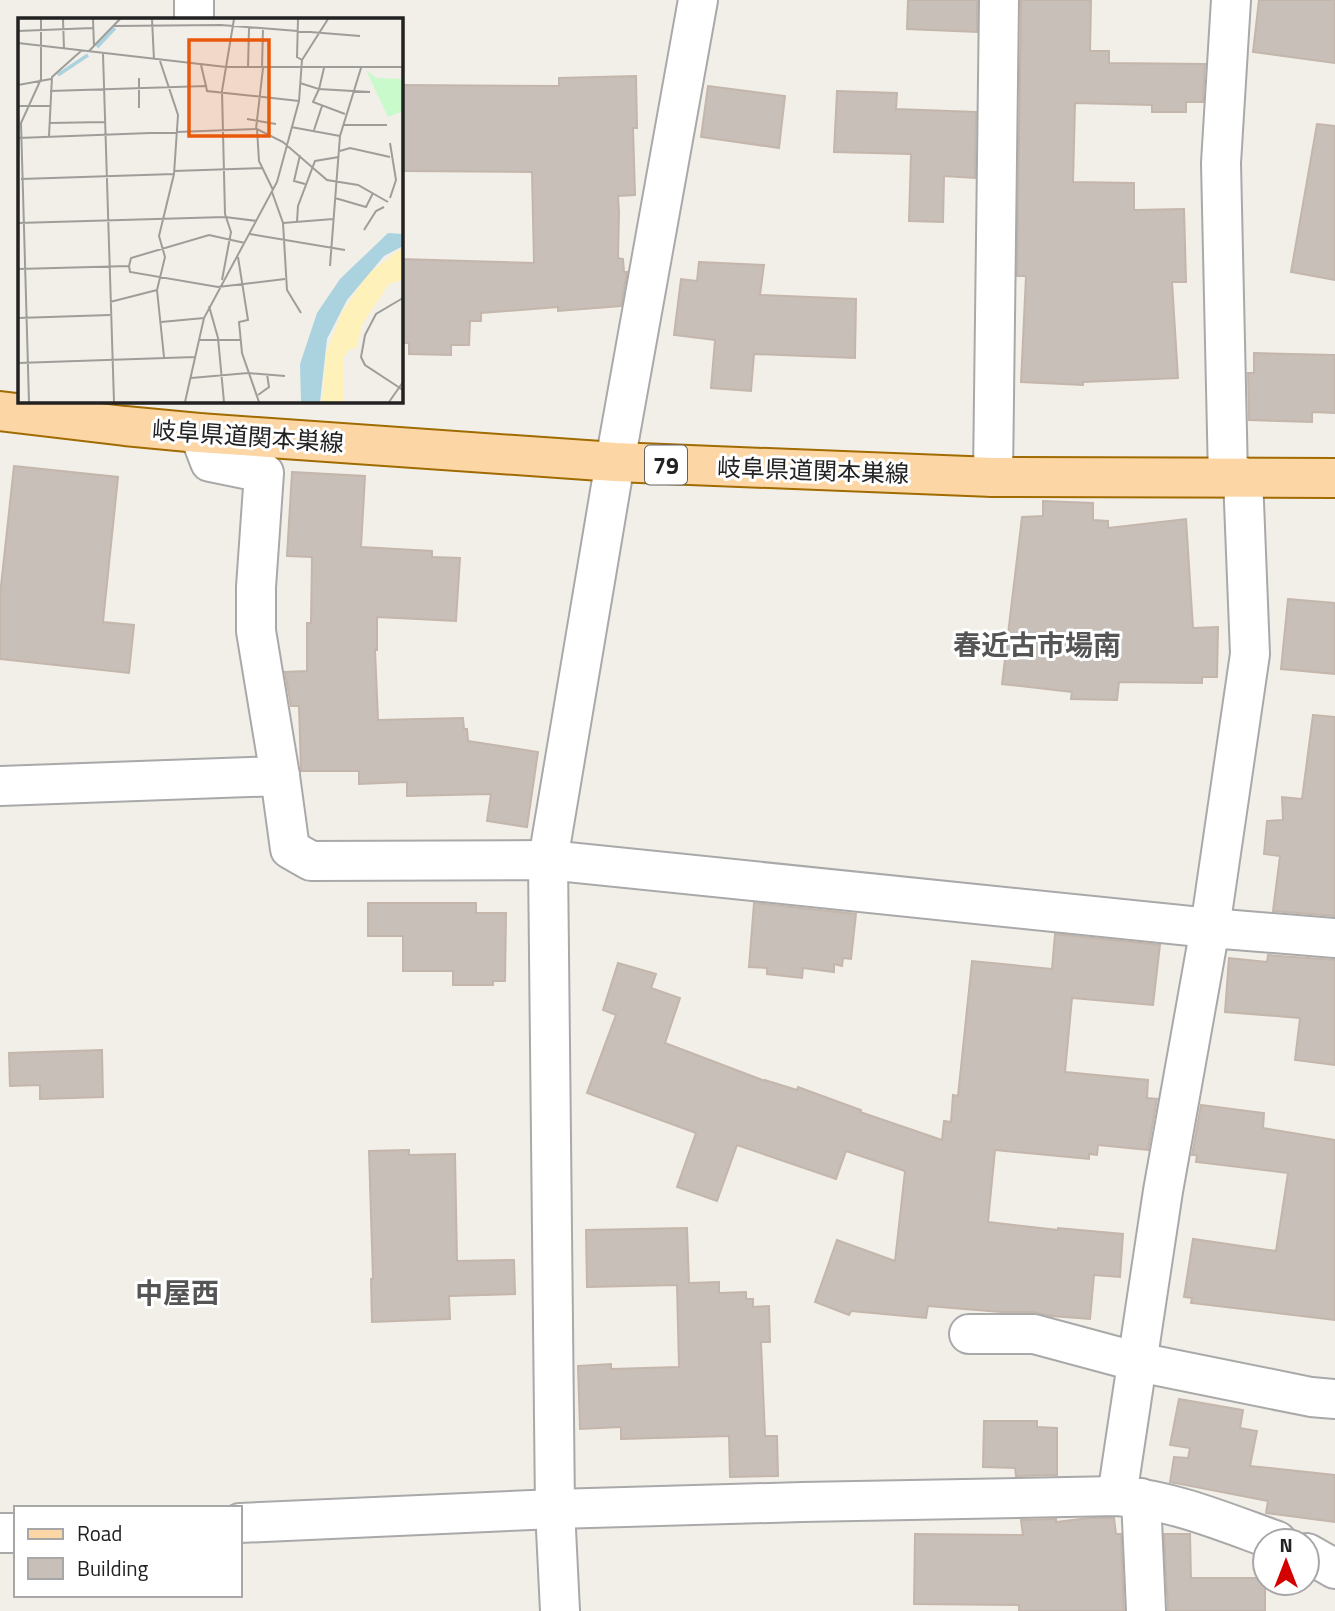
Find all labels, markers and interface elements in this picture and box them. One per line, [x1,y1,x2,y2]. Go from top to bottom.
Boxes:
inset map [18,18,402,402]
street label: 岐阜県道関本巣線 [151,411,345,461]
road number: 79 [645,446,687,485]
street label: 岐阜県道関本巣線 [716,449,910,491]
district label: 春近古市場南 [953,623,1121,666]
district label: 中屋西 [135,1271,219,1314]
legend [14,1506,242,1597]
text: Road [77,1517,122,1549]
north arrow [1251,1527,1321,1597]
text: N [1279,1530,1293,1559]
text: Building [77,1552,149,1584]

